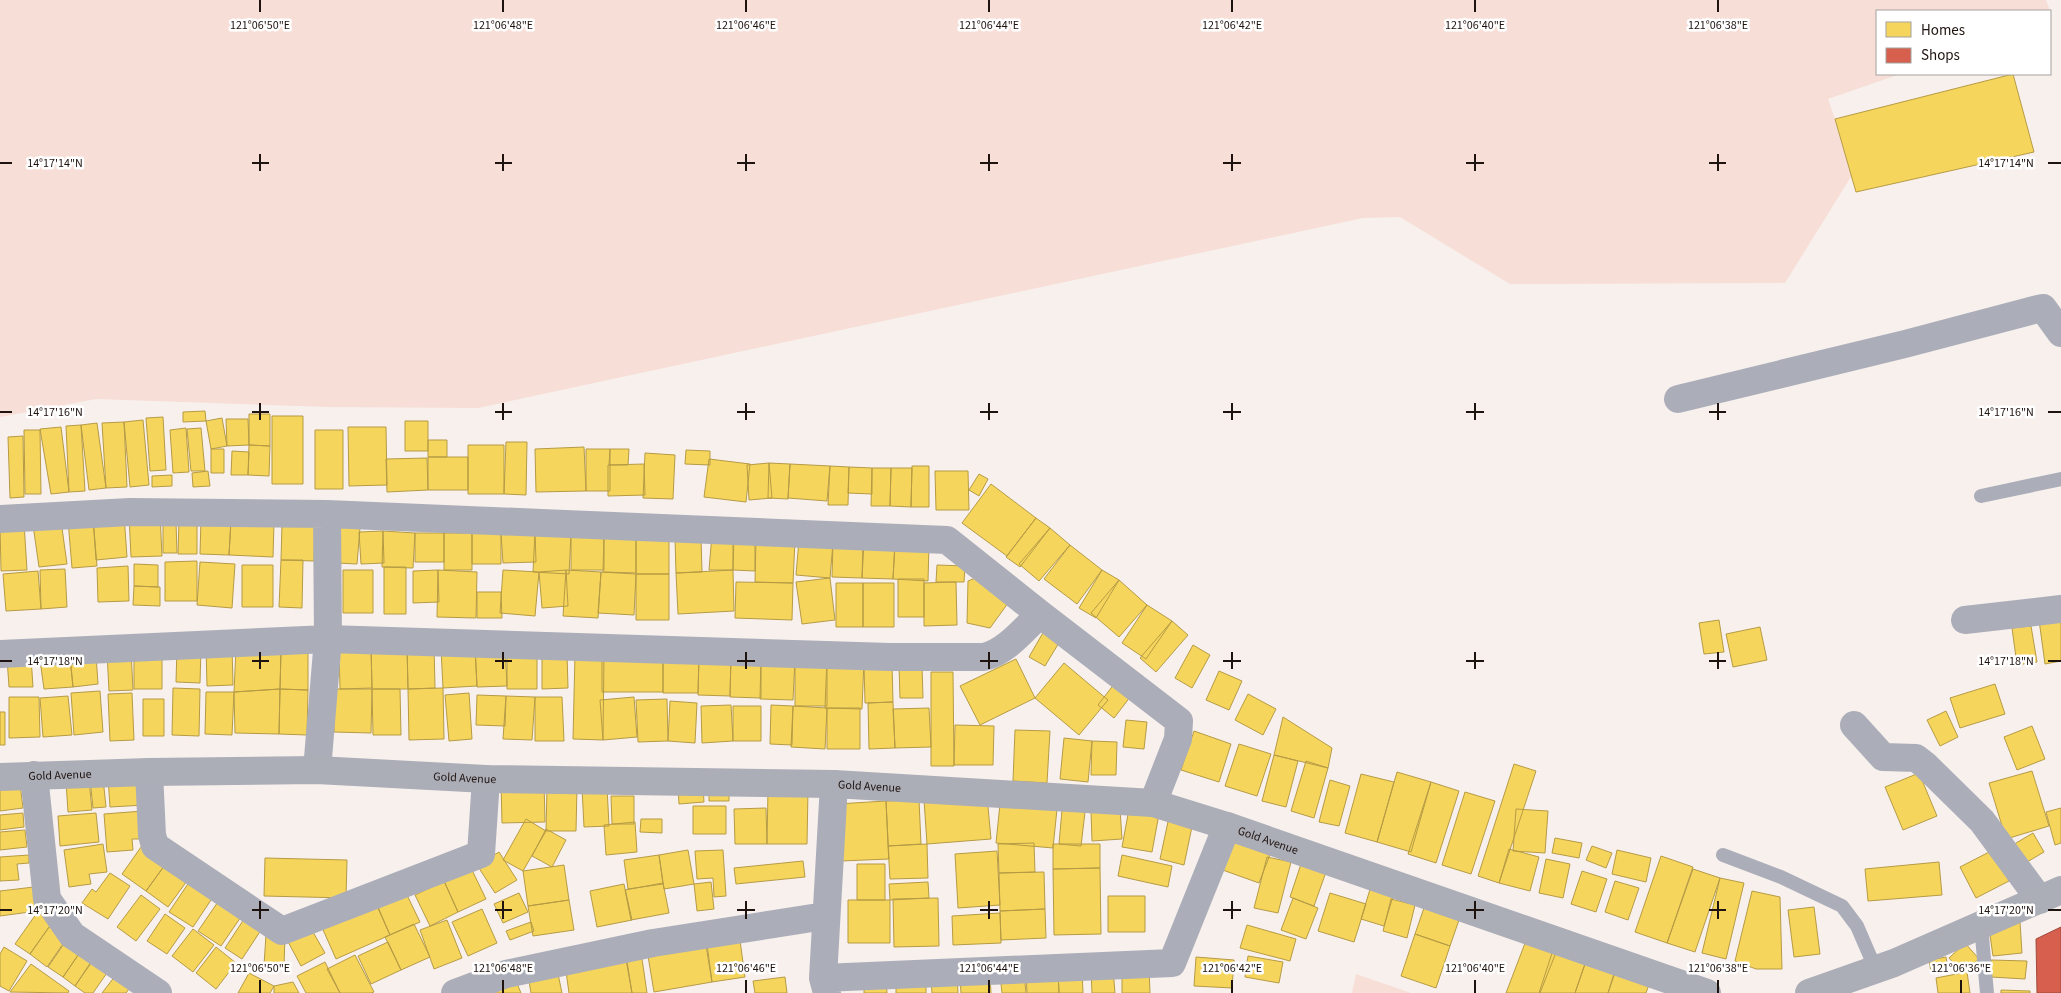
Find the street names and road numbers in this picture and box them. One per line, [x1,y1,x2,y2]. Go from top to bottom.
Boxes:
street label: Gold Avenue [28,765,92,785]
street label: Gold Avenue [433,768,496,788]
street label: Gold Avenue [838,776,902,796]
street label: Gold Avenue [1236,822,1301,859]

